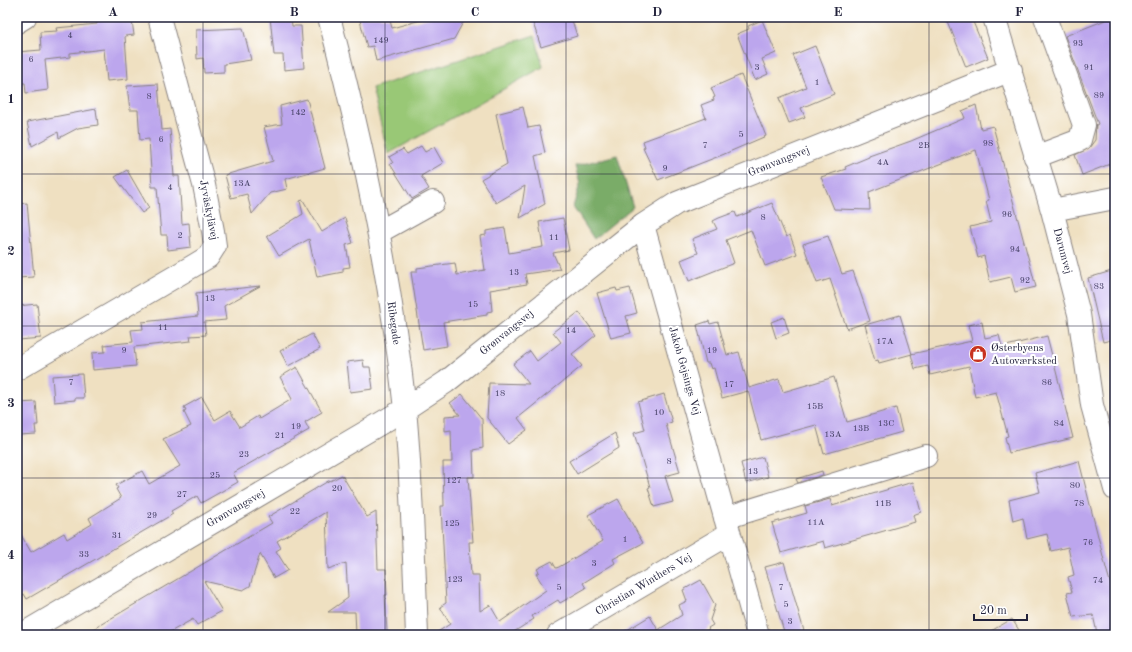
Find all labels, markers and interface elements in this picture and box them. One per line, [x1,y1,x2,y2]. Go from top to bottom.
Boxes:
text: A [108,6,118,19]
text: B [289,6,299,19]
text: C [471,6,479,19]
text: D [652,6,662,19]
text: E [834,6,843,19]
text: F [1015,6,1024,19]
house number: 4 [67,31,73,40]
house number: 149 [373,36,389,45]
house number: 93 [1073,39,1083,48]
house number: 6 [28,55,34,64]
house number: 3 [754,63,760,72]
house number: 91 [1084,63,1094,72]
house number: 1 [814,78,820,87]
house number: 89 [1094,91,1104,100]
house number: 8 [146,92,152,101]
text: 1 [7,93,15,106]
house number: 142 [290,108,306,117]
house number: 5 [738,130,744,139]
house number: 6 [158,135,164,144]
house number: 98 [983,139,993,148]
house number: 7 [702,141,708,150]
house number: 2B [918,141,930,150]
street label: Grønvangsvej [747,145,811,179]
house number: 4A [877,158,889,167]
house number: 9 [662,164,668,173]
street label: Jyväskylävej [197,179,219,241]
house number: 13A [233,179,251,188]
house number: 4 [167,183,173,192]
house number: 96 [1002,210,1012,219]
house number: 8 [760,213,766,222]
street label: Darumvej [1051,227,1073,275]
house number: 2 [177,231,183,240]
house number: 11 [549,233,559,242]
text: 2 [7,245,15,258]
house number: 94 [1010,245,1020,254]
house number: 13 [509,268,519,277]
house number: 92 [1020,276,1030,285]
house number: 83 [1094,282,1104,291]
house number: 13 [205,294,215,303]
house number: 15 [468,300,478,309]
street label: Ribegade [385,301,401,345]
street label: Grønvangsvej [478,308,536,358]
house number: 11 [158,323,168,332]
house number: 14 [566,326,576,335]
street label: Jakob Gejsings Vej [666,326,702,416]
house number: 17A [876,337,894,346]
place label: Østerbyens Autoværksted [991,343,1057,367]
shop icon: Østerbyens Autoværksted [968,344,988,364]
house number: 9 [121,346,127,355]
house number: 19 [707,346,717,355]
house number: 7 [68,378,74,387]
house number: 86 [1042,378,1052,387]
house number: 17 [724,380,734,389]
house number: 18 [495,389,505,398]
text: 3 [7,397,15,410]
house number: 15B [807,402,823,411]
house number: 10 [654,408,664,417]
house number: 13C [878,419,894,428]
house number: 84 [1054,419,1064,428]
house number: 19 [291,422,301,431]
house number: 13B [853,424,869,433]
house number: 13A [824,430,842,439]
house number: 21 [275,431,285,440]
house number: 23 [239,450,249,459]
house number: 8 [666,457,672,466]
house number: 13 [748,467,758,476]
house number: 25 [210,471,220,480]
house number: 127 [446,476,462,485]
house number: 80 [1070,481,1080,490]
house number: 20 [332,484,342,493]
street label: Grønvangsvej [205,488,267,530]
house number: 27 [177,490,187,499]
house number: 11B [875,499,891,508]
house number: 78 [1074,499,1084,508]
house number: 22 [290,507,300,516]
house number: 29 [147,511,157,520]
house number: 11A [807,518,825,527]
house number: 125 [444,519,460,528]
house number: 31 [112,531,122,540]
house number: 1 [622,535,628,544]
house number: 76 [1083,538,1093,547]
text: 4 [7,549,15,562]
house number: 33 [79,550,89,559]
street label: Christian Winthers Vej [594,552,694,618]
house number: 3 [591,559,597,568]
house number: 123 [447,575,463,584]
house number: 74 [1093,576,1103,585]
house number: 5 [556,583,562,592]
house number: 7 [778,583,784,592]
scale bar [974,596,1027,622]
house number: 5 [783,600,789,609]
text: 20 m [980,605,1007,617]
house number: 3 [787,617,793,626]

